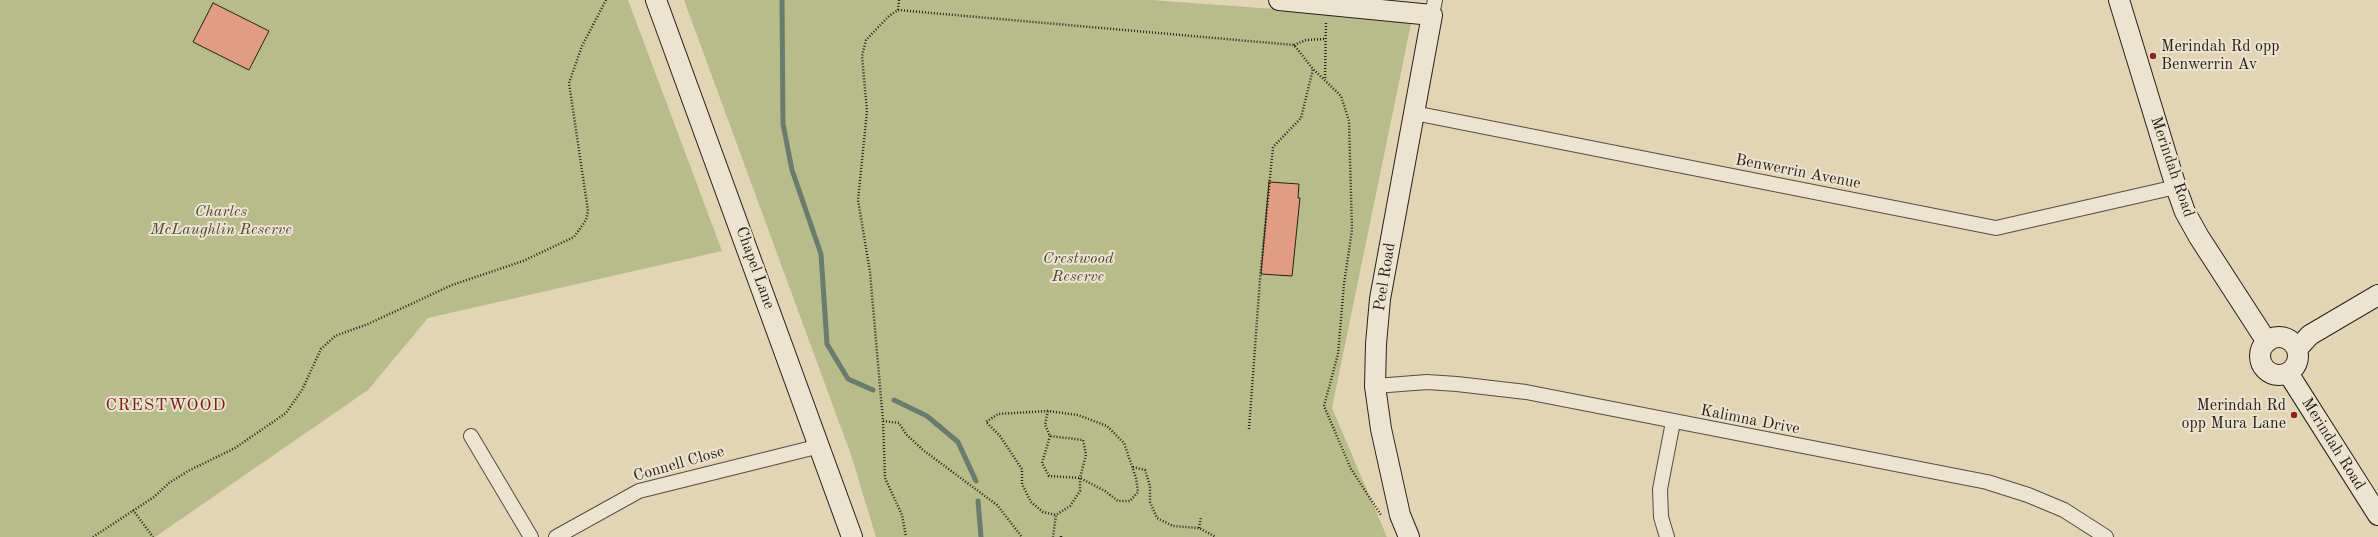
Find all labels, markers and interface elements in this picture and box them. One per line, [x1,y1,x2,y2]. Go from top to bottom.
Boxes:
place label: Merindah Rd opp Benwerrin Av [2161,37,2280,75]
marker: Merindah Rd opp Benwerrin Av [2148,51,2158,61]
street label: Merindah Road [2146,114,2198,220]
street label: Benwerrin Avenue [1734,150,1862,194]
park label: Charles McLaughlin Reserve [150,202,292,240]
street label: Chapel Lane [731,224,779,312]
street label: Peel Road [1370,241,1400,313]
park label: Crestwood Reserve [1043,249,1113,287]
street label: Merindah Road [2297,394,2369,494]
district label: CRESTWOOD [105,396,227,416]
place label: Merindah Rd opp Mura Lane [2181,396,2286,434]
street label: Kalimna Drive [1699,401,1801,439]
marker: Merindah Rd opp Mura Lane [2289,410,2299,420]
street label: Connell Close [631,442,727,486]

